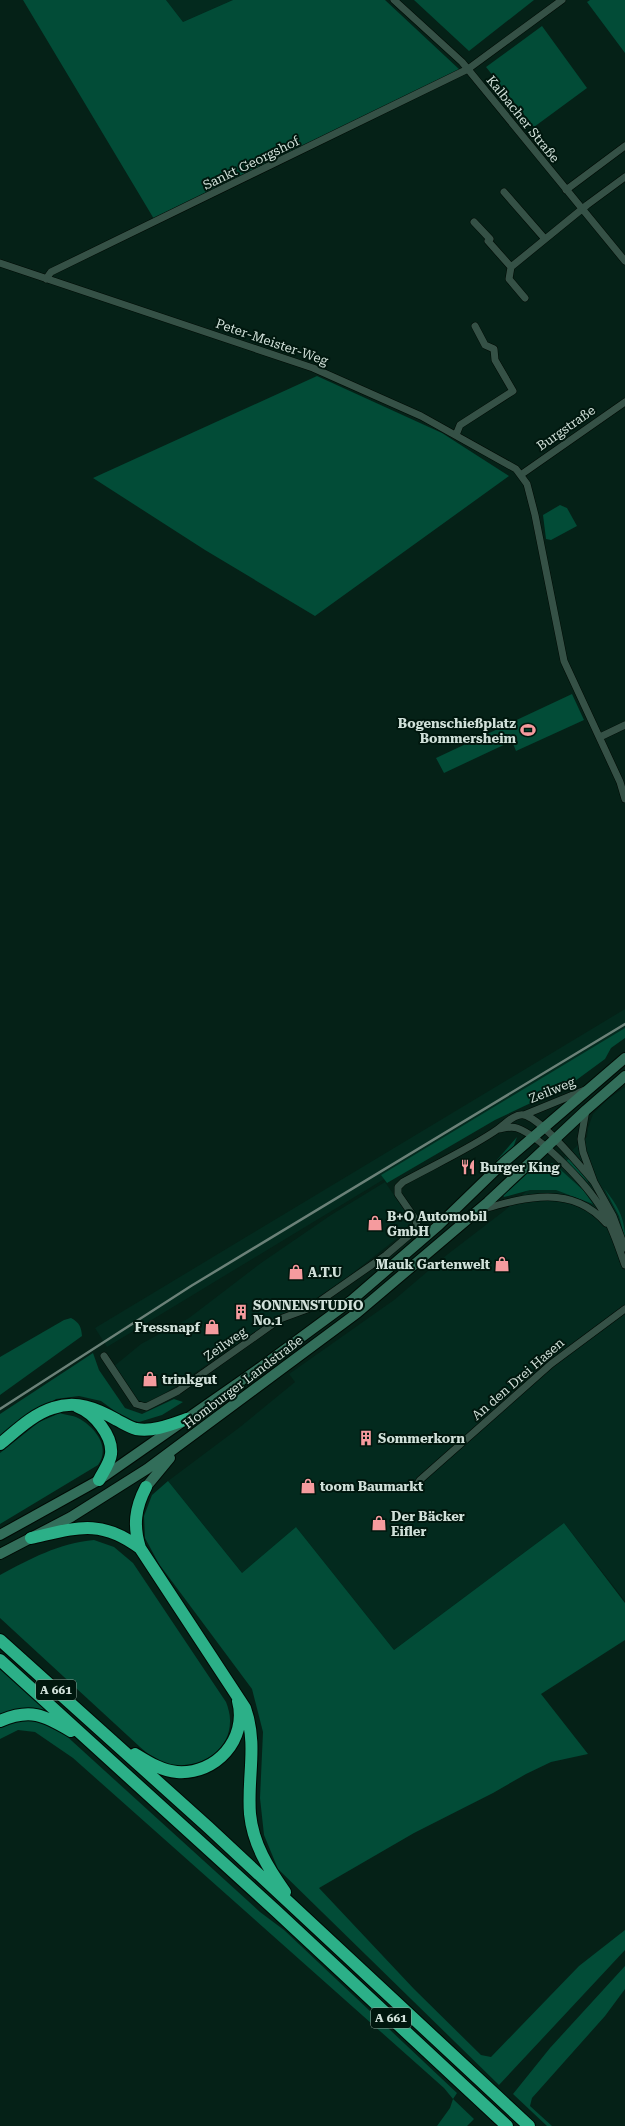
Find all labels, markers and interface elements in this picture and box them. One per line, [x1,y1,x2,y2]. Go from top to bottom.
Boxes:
street label: Kalbacher Straße [483,73,563,165]
street label: Sankt Georgshof [200,133,302,193]
street label: Peter-Meister-Weg [214,316,331,368]
street label: Burgstraße [534,402,598,454]
place label: Bogenschießplatz Bommersheim [398,716,516,746]
sports icon: Bogenschießplatz Bommersheim [519,721,537,739]
street label: Zeilweg [527,1074,578,1106]
restaurant icon: Burger King [459,1158,477,1176]
place label: Burger King [480,1160,560,1175]
place label: B+O Automobil GmbH [387,1209,488,1239]
shop icon: B+O Automobil GmbH [366,1214,384,1232]
shop icon: Mauk Gartenwelt [493,1255,511,1273]
place label: Mauk Gartenwelt [376,1257,491,1272]
shop icon: A.T.U [287,1263,305,1281]
place label: A.T.U [308,1265,342,1280]
place label: SONNENSTUDIO No.1 [253,1298,364,1328]
building icon: SONNENSTUDIO No.1 [232,1303,250,1321]
shop icon: Fressnapf [203,1318,221,1336]
place label: Fressnapf [135,1320,200,1335]
street label: Zeilweg [201,1324,250,1364]
street label: Homburger Landstraße [180,1332,306,1432]
street label: An den Drei Hasen [469,1335,568,1423]
shop icon: trinkgut [141,1370,159,1388]
place label: trinkgut [162,1372,218,1387]
building icon: Sommerkorn [357,1429,375,1447]
place label: Sommerkorn [378,1431,465,1446]
shop icon: toom Baumarkt [299,1477,317,1495]
place label: toom Baumarkt [320,1479,424,1494]
place label: Der Bäcker Eifler [391,1509,465,1539]
shop icon: Der Bäcker Eifler [370,1514,388,1532]
road number: A 661 [36,1680,76,1700]
road number: A 661 [371,2008,411,2028]

